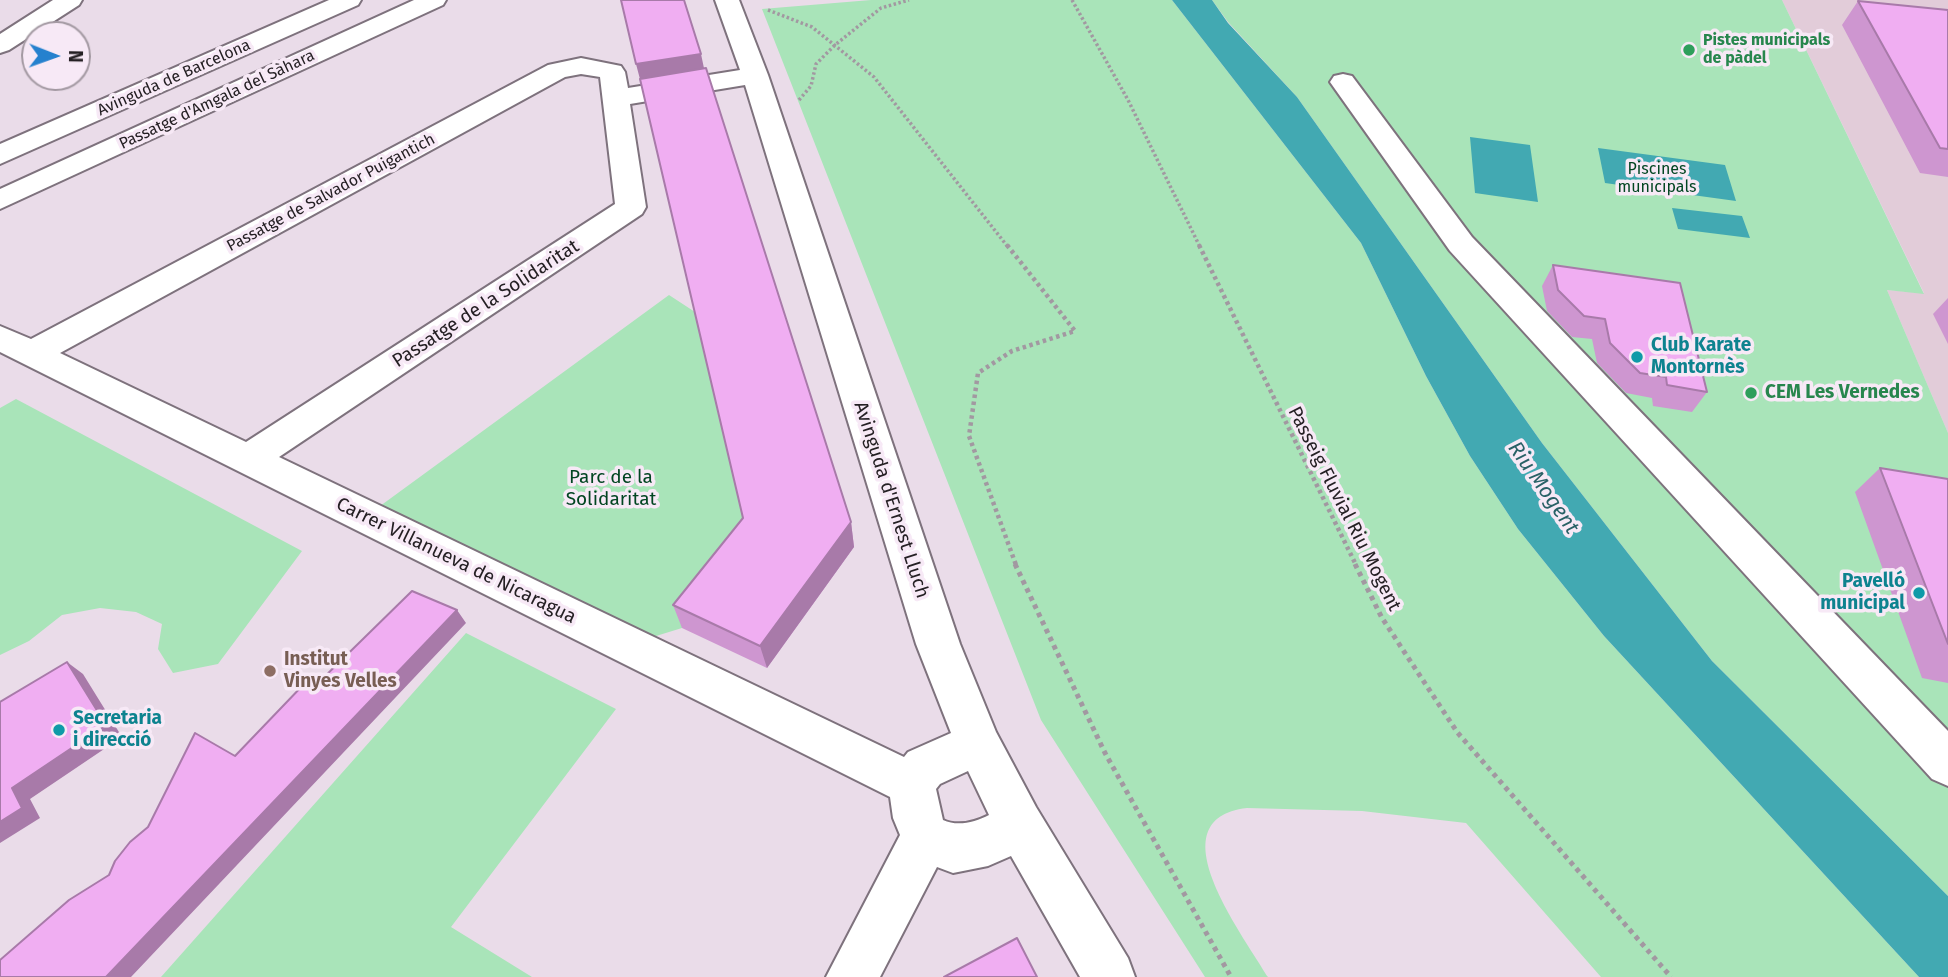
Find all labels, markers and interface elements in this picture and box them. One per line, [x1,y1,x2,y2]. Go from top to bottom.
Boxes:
north arrow [21,21,91,91]
place label: Pistes municipals de pàdel [1703,31,1830,69]
street label: Avinguda de Barcelona [94,36,254,120]
marker: Pistes municipals de pàdel [1681,42,1697,58]
street label: Passatge d'Amgala del Sàhara [116,46,318,154]
text: N [64,50,87,63]
street label: Passatge de Salvador Puigantich [224,130,438,256]
park label: Piscines municipals [1617,160,1697,198]
street label: Passatge de la Solidaritat [389,235,583,373]
place label: Club Karate Montornès [1651,335,1751,379]
marker: Club Karate Montornès [1629,349,1645,365]
place label: CEM Les Vernedes [1765,382,1920,404]
marker: CEM Les Vernedes [1743,385,1759,401]
street label: Avinguda d'Ernest Lluch [848,399,934,601]
street label: Passeig Fluvial Riu Mogent [1282,403,1406,615]
water label: Riu Mogent [1502,437,1584,539]
park label: Parc de la Solidaritat [566,467,656,511]
street label: Carrer Villanueva de Nicaragua [332,493,580,629]
place label: Pavelló municipal [1820,571,1905,615]
marker: Pavelló municipal [1911,585,1927,601]
place label: Institut Vinyes Velles [284,649,397,693]
marker: Institut Vinyes Velles [262,663,278,679]
place label: Secretaria i direcció [73,708,162,752]
marker: Secretaria i direcció [51,722,67,738]

